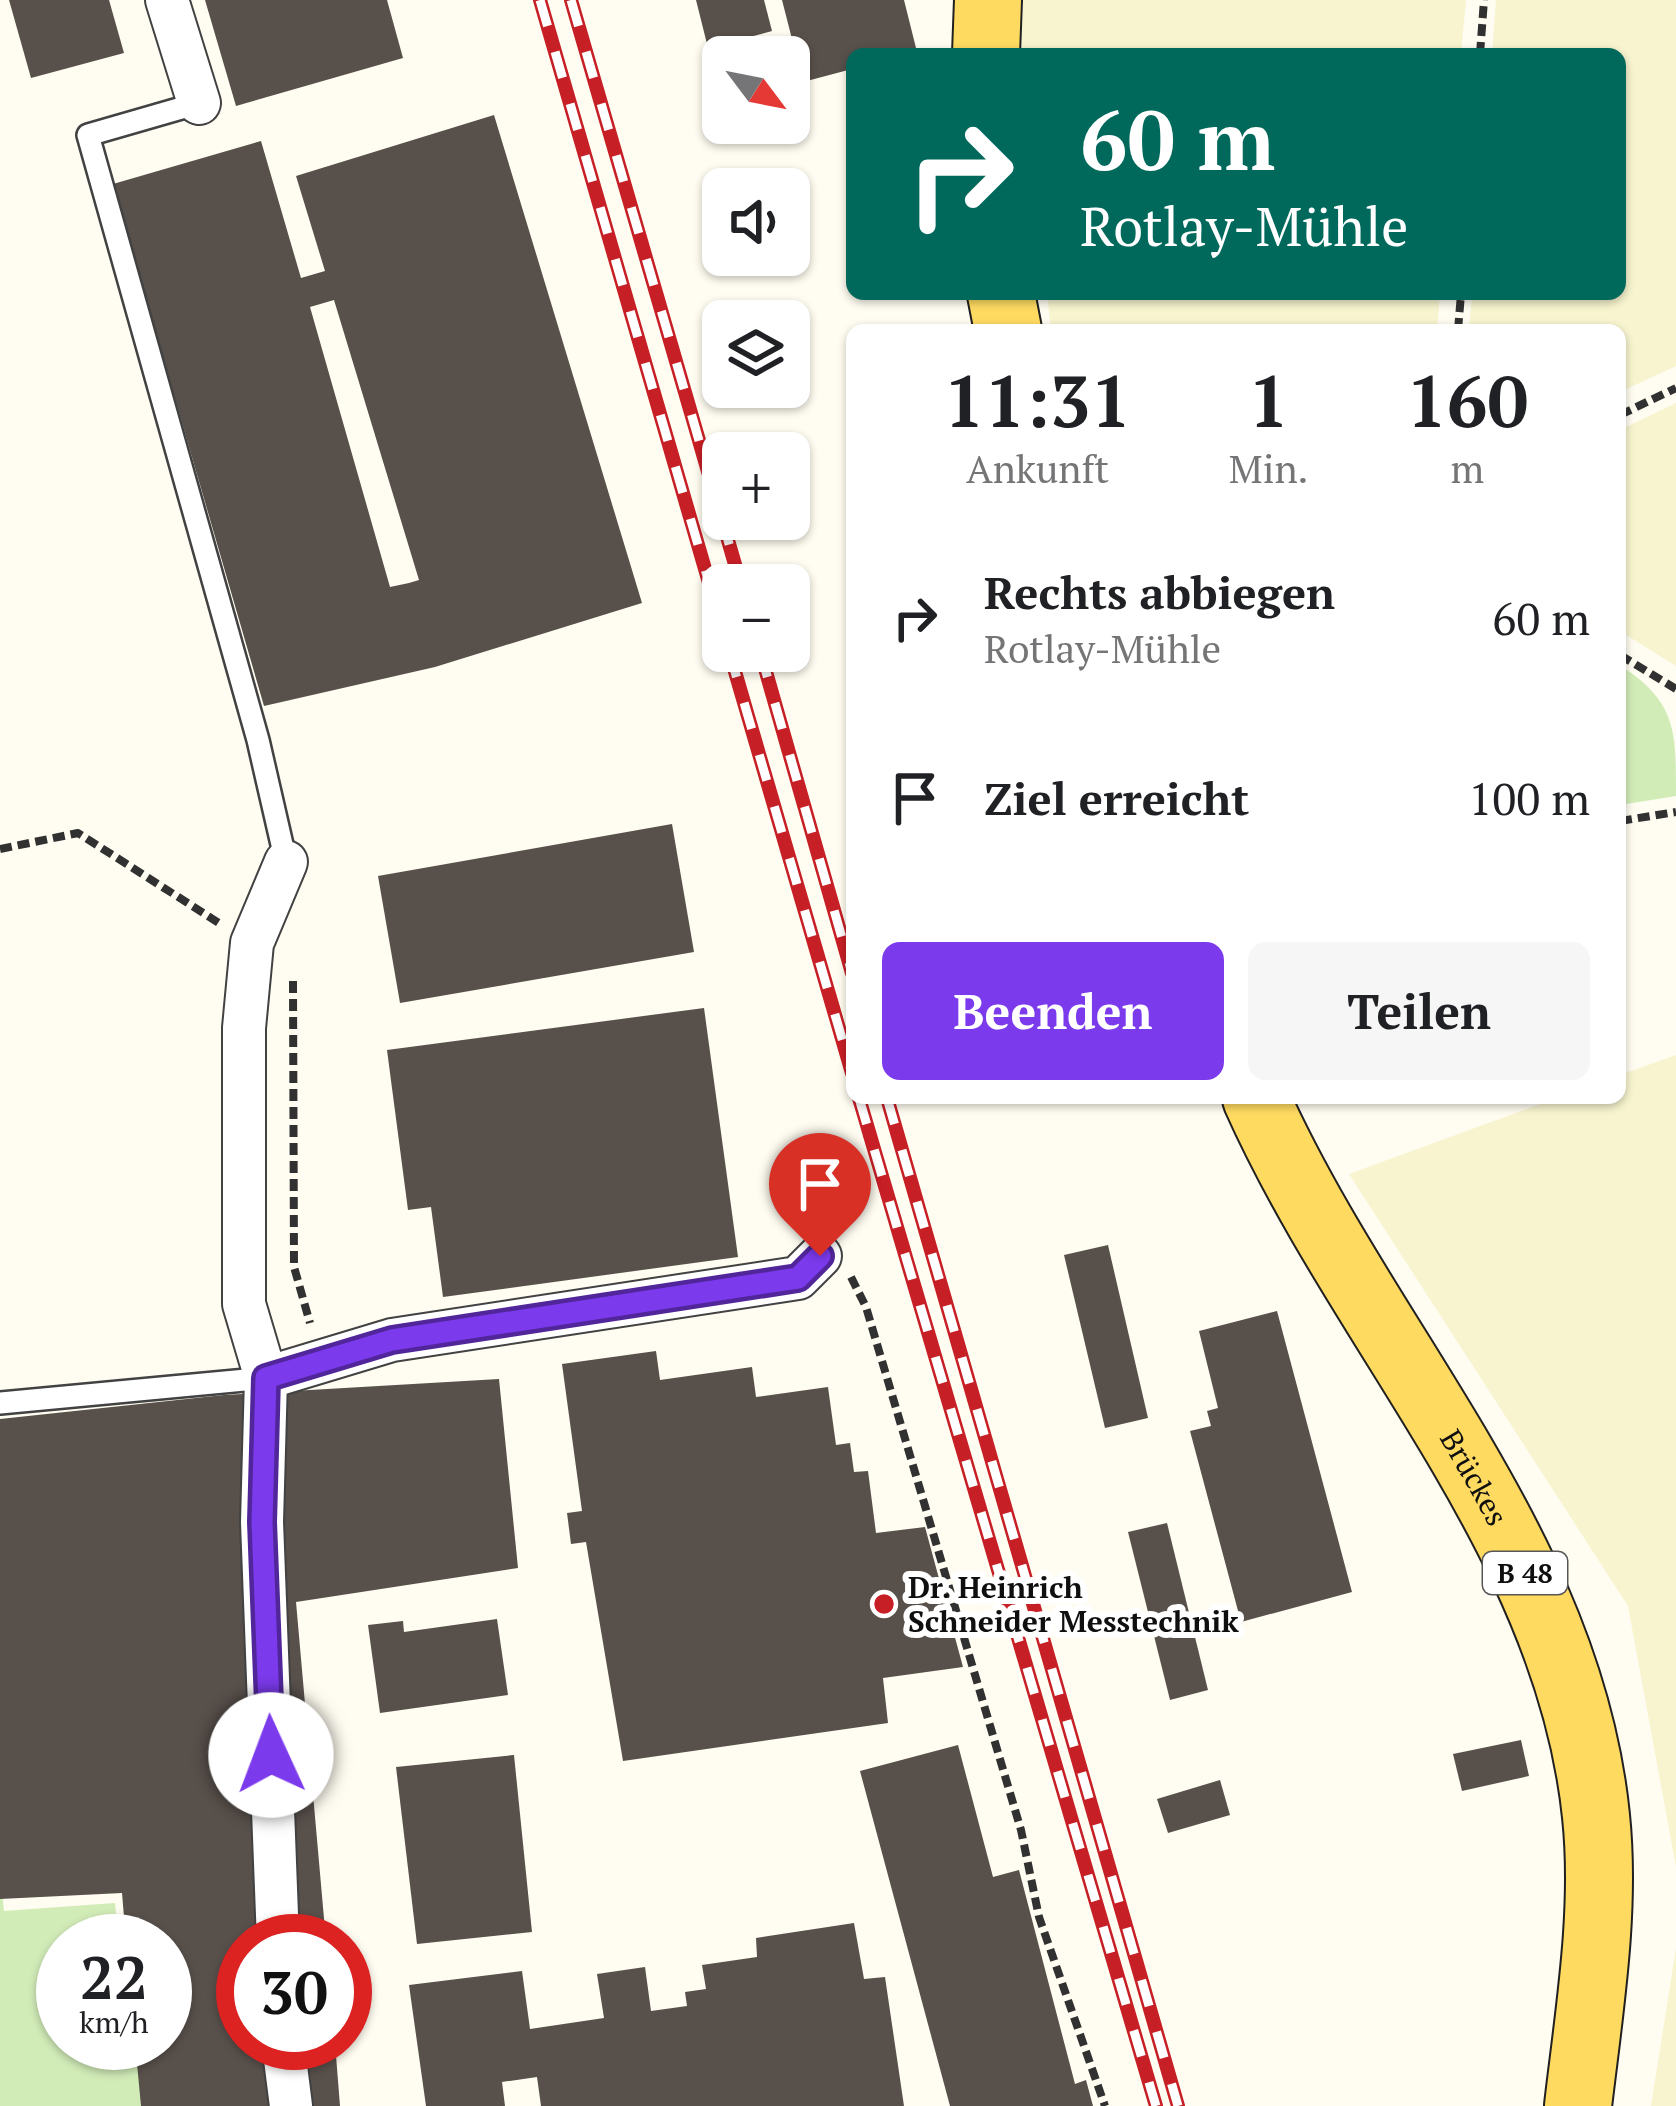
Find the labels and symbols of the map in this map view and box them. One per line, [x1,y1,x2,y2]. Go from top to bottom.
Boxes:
north arrow [702,36,810,144]
pin [769,1133,871,1256]
street label: Brückes [1431,1422,1517,1532]
road number: B 48 [1483,1552,1567,1594]
place label: Dr. Heinrich Schneider Messtechnik [908,1567,1239,1641]
marker: Dr. Heinrich Schneider Messtechnik [871,1591,897,1617]
position arrow [208,1692,334,1818]
speed limit sign: 30 [216,1914,372,2070]

